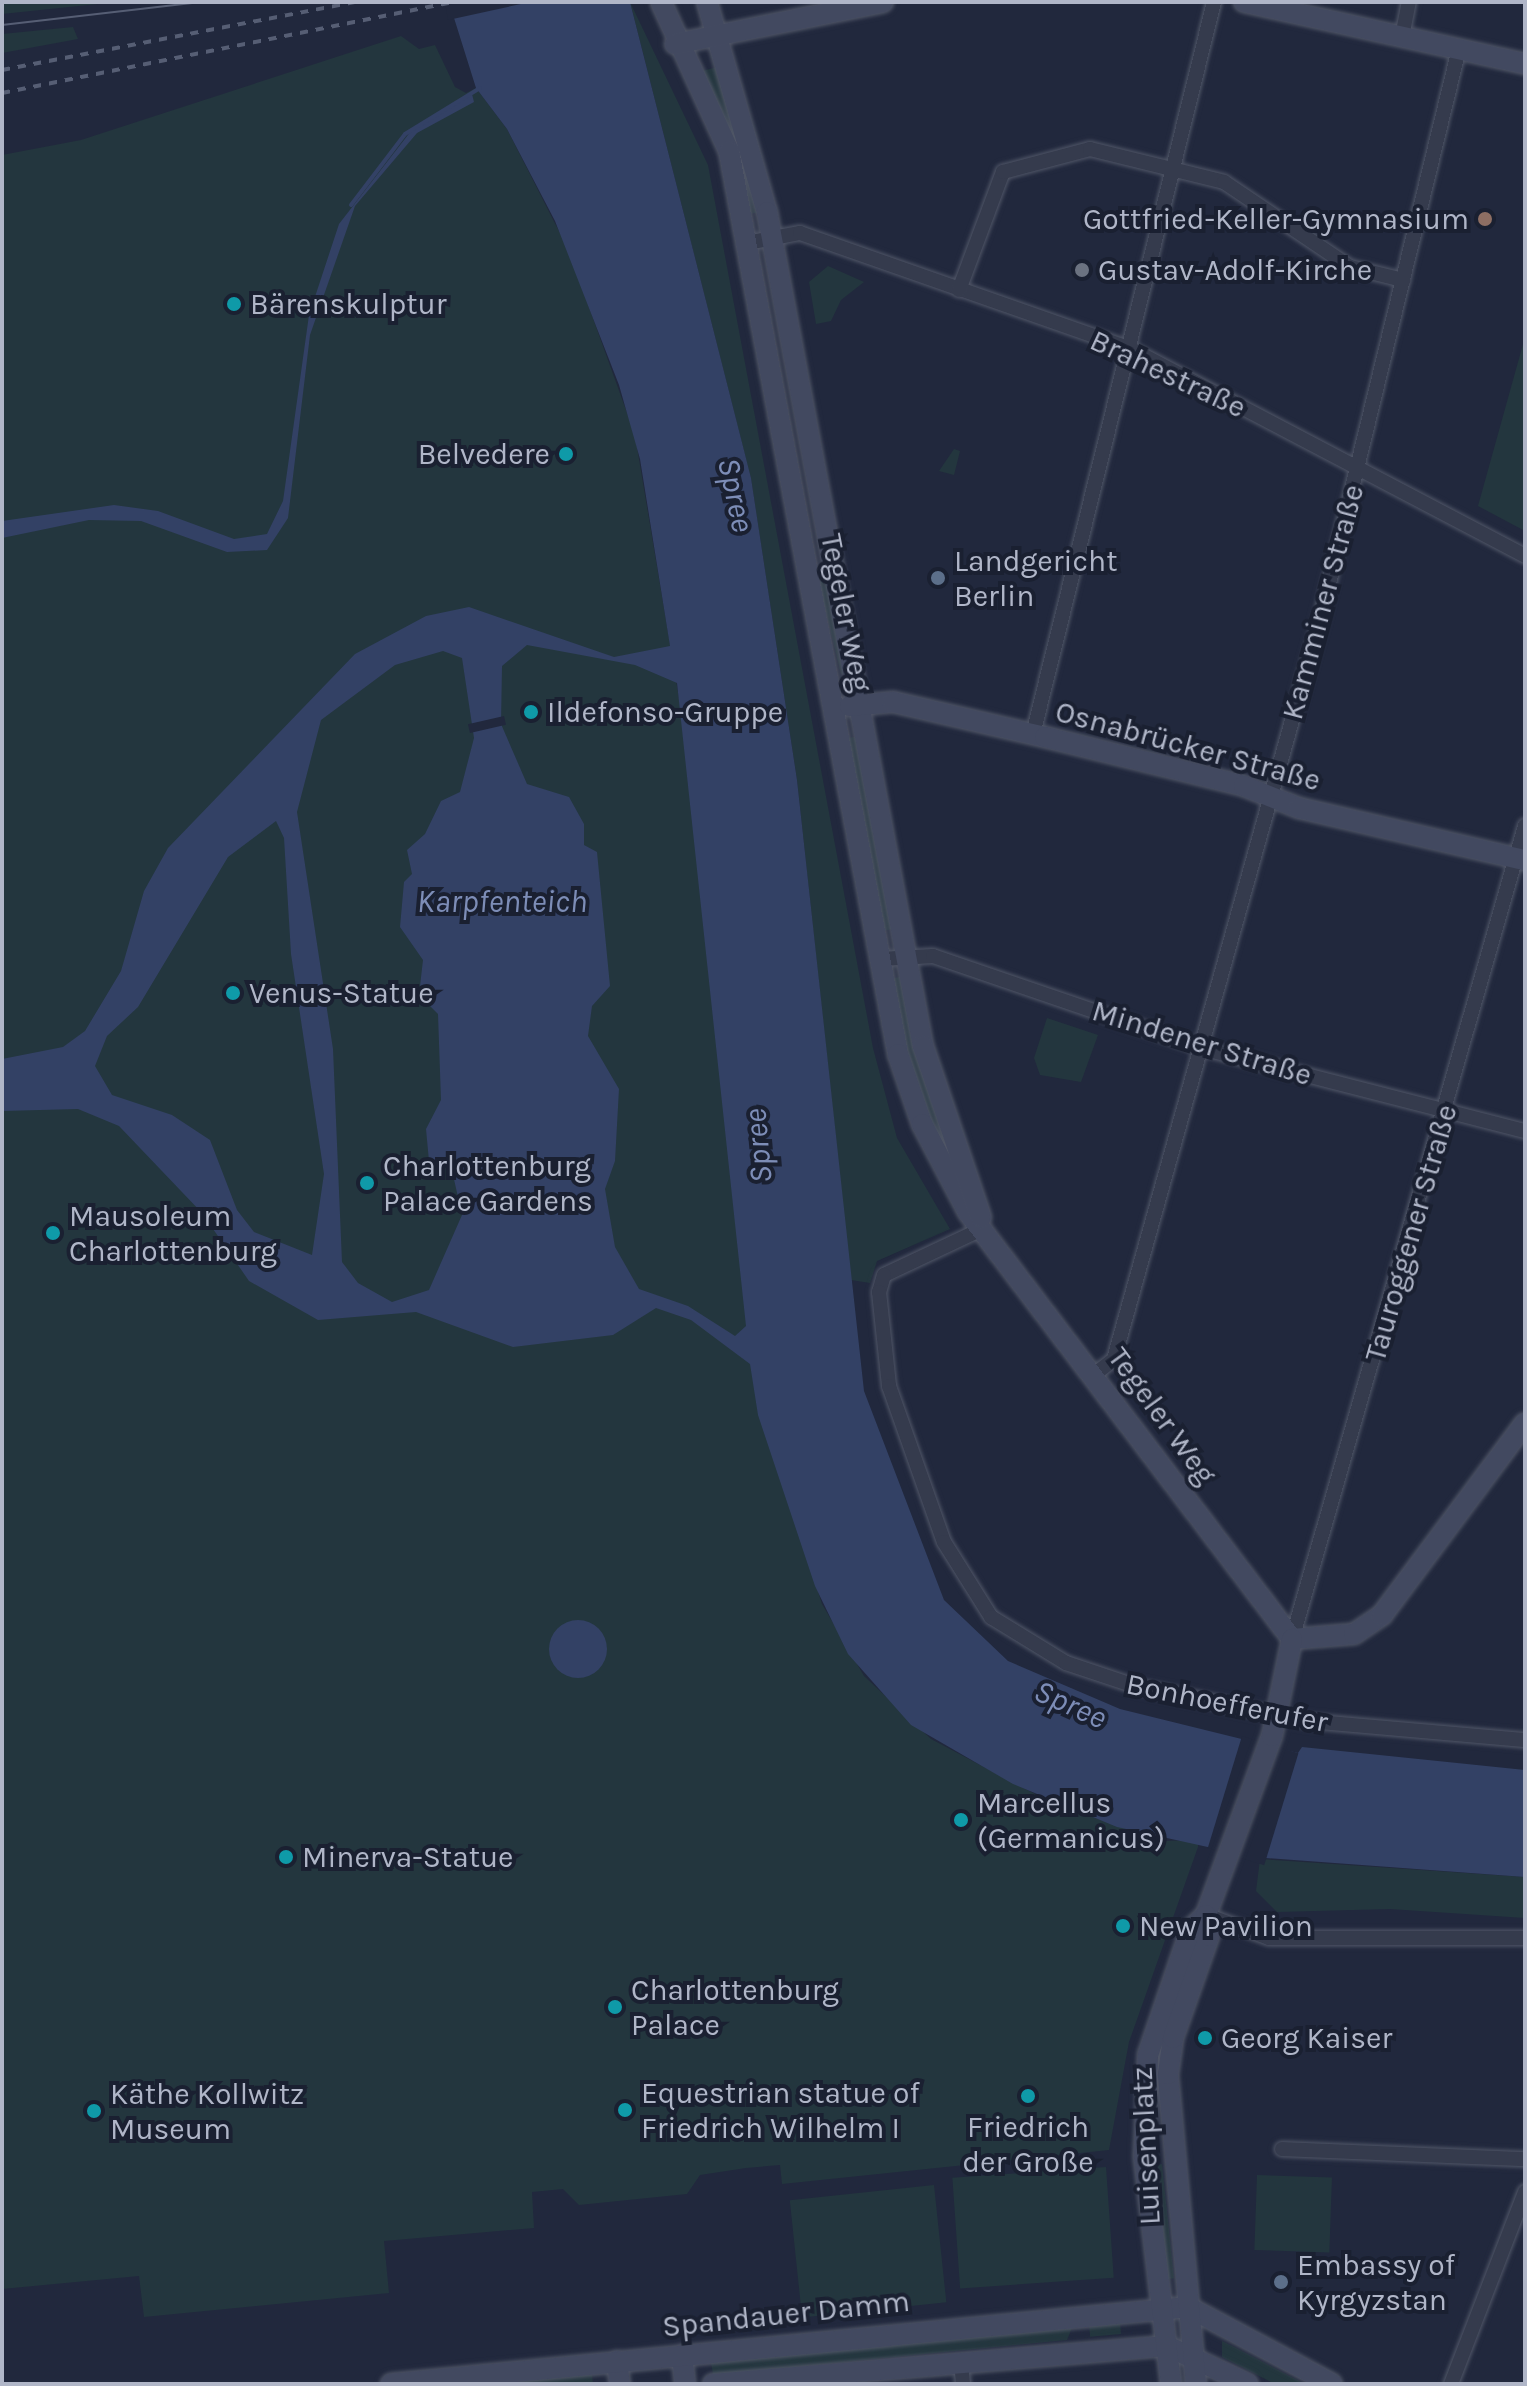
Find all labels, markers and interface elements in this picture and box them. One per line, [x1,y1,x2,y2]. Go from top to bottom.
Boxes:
place label: Gottfried-Keller-Gymnasium [1083,201,1469,237]
marker: Gottfried-Keller-Gymnasium [1476,210,1494,228]
place label: Gustav-Adolf-Kirche [1098,252,1372,288]
marker: Gustav-Adolf-Kirche [1073,261,1091,279]
place label: Bärenskulptur [250,286,447,322]
marker: Bärenskulptur [225,295,243,313]
street label: Brahestraße [1084,322,1252,426]
place label: Belvedere [418,436,550,472]
marker: Belvedere [557,445,575,463]
water label: Spree [708,454,762,536]
street label: Kamminer Straße [1274,481,1372,723]
street label: Tegeler Weg [813,531,879,695]
place label: Landgericht Berlin [954,543,1117,614]
marker: Landgericht Berlin [929,569,947,587]
street label: Osnabrücker Straße [1052,693,1324,799]
place label: Ildefonso-Gruppe [547,694,783,730]
marker: Ildefonso-Gruppe [522,703,540,721]
water label: Karpfenteich [417,883,587,921]
place label: Venus-Statue [249,975,434,1011]
marker: Venus-Statue [224,984,242,1002]
street label: Mindener Straße [1088,993,1316,1093]
street label: Tauroggener Straße [1357,1100,1465,1366]
water label: Spree [737,1107,781,1185]
place label: Charlottenburg Palace Gardens [383,1148,593,1218]
marker: Charlottenburg Palace Gardens [358,1174,376,1192]
place label: Mausoleum Charlottenburg [69,1198,277,1268]
marker: Mausoleum Charlottenburg [44,1224,62,1242]
street label: Tegeler Weg [1100,1341,1224,1491]
street label: Bonhoefferufer [1123,1666,1331,1740]
water label: Spree [1028,1672,1112,1738]
place label: Marcellus (Germanicus) [977,1785,1165,1856]
marker: Marcellus (Germanicus) [952,1811,970,1829]
place label: Minerva-Statue [302,1839,514,1875]
marker: Minerva-Statue [277,1848,295,1866]
place label: New Pavilion [1139,1908,1313,1944]
marker: New Pavilion [1114,1917,1132,1935]
place label: Charlottenburg Palace [631,1972,839,2042]
marker: Charlottenburg Palace [606,1998,624,2016]
place label: Georg Kaiser [1221,2020,1392,2056]
marker: Georg Kaiser [1196,2029,1214,2047]
street label: Luisenplatz [1124,2066,1168,2226]
place label: Equestrian statue of Friedrich Wilhelm I [641,2075,920,2146]
place label: Käthe Kollwitz Museum [110,2076,304,2146]
marker: Friedrich der Große [1019,2087,1037,2105]
marker: Equestrian statue of Friedrich Wilhelm I [616,2101,634,2119]
marker: Käthe Kollwitz Museum [85,2102,103,2120]
place label: Friedrich der Große [962,2109,1094,2180]
place label: Embassy of Kyrgyzstan [1297,2247,1455,2318]
marker: Embassy of Kyrgyzstan [1272,2273,1290,2291]
street label: Spandauer Damm [661,2283,911,2345]

